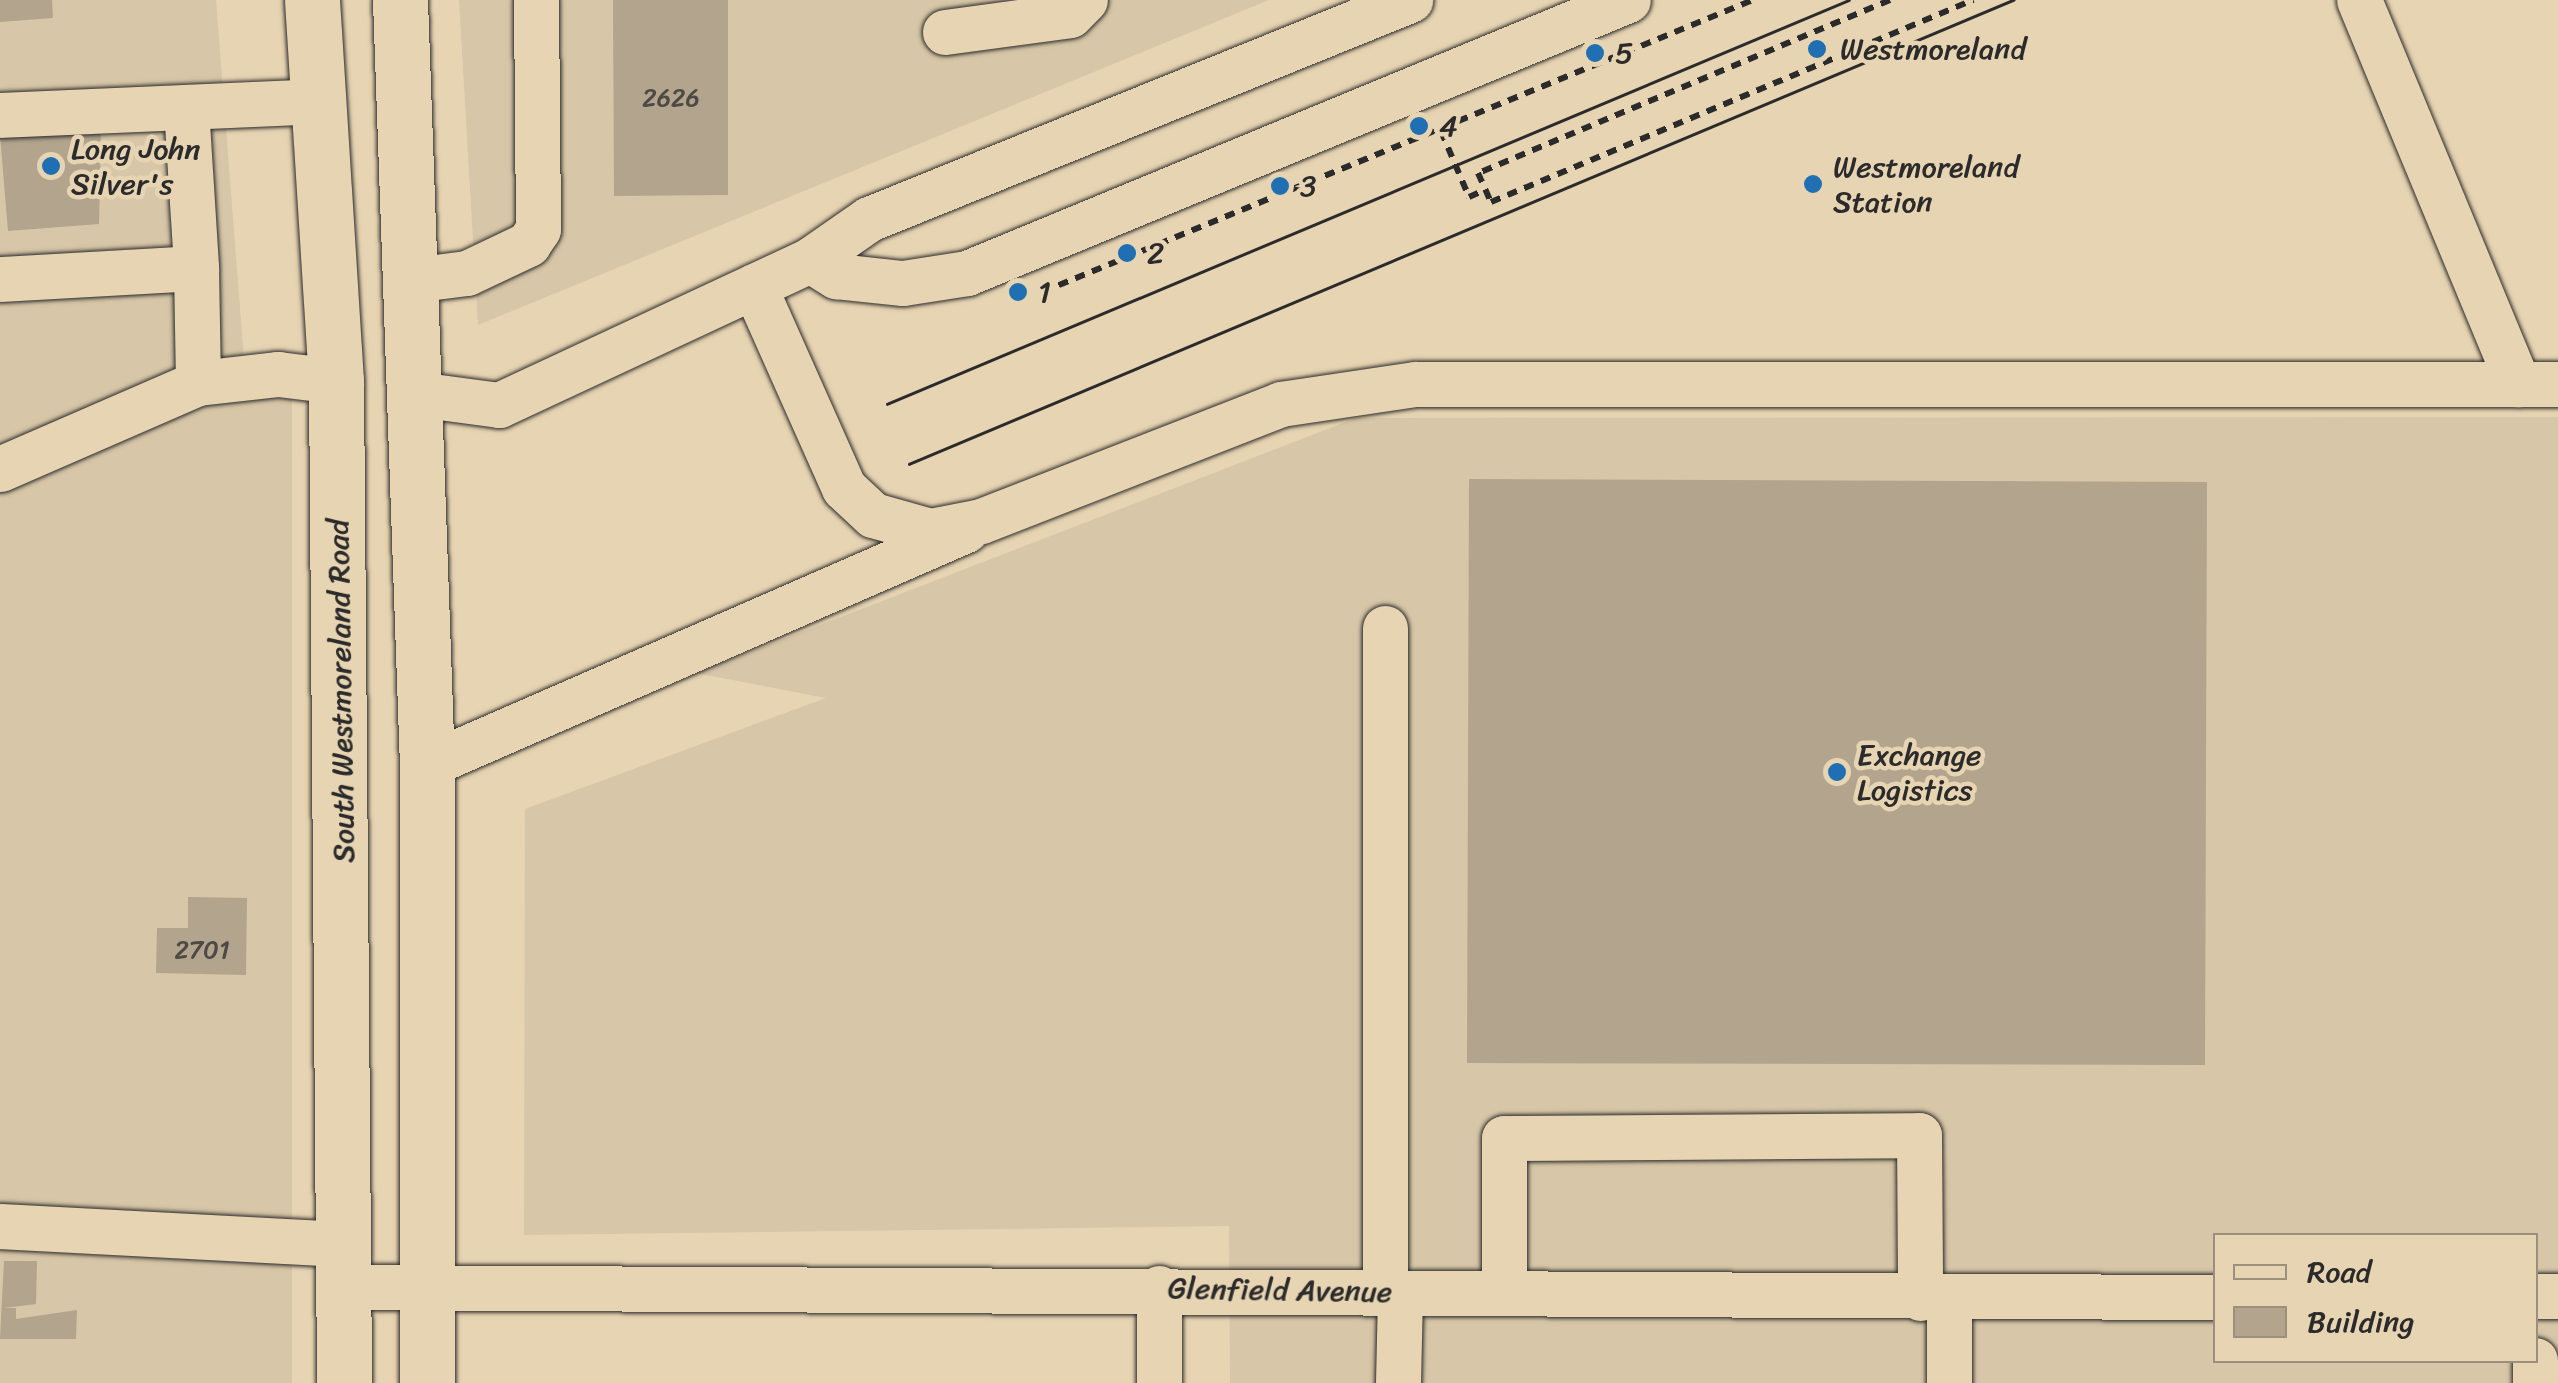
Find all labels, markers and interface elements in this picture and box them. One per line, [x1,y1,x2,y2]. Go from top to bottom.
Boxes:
place label: Westmoreland [1840,31,2026,67]
place label: 5 [1615,35,1633,71]
marker: Westmoreland [1804,36,1830,62]
marker: 5 [1584,42,1606,64]
house number: 2626 [642,83,700,113]
place label: 4 [1439,108,1458,144]
marker: 4 [1408,115,1430,137]
place label: Long John Silver's [71,131,200,202]
place label: Westmoreland Station [1833,149,2019,220]
marker: Long John Silver's [40,155,62,177]
place label: 3 [1300,168,1316,204]
marker: Westmoreland Station [1802,173,1824,195]
marker: 3 [1269,175,1291,197]
place label: 2 [1147,235,1164,271]
marker: 2 [1116,242,1138,264]
place label: 1 [1038,274,1051,310]
marker: 1 [1007,281,1029,303]
street label: South Westmoreland Road [320,518,362,864]
place label: Exchange Logistics [1857,737,1981,808]
marker: Exchange Logistics [1826,761,1848,783]
house number: 2701 [174,935,230,965]
legend [2213,1233,2538,1363]
text: Road [2307,1245,2371,1299]
street label: Glenfield Avenue [1168,1270,1392,1310]
text: Building [2307,1295,2414,1349]

